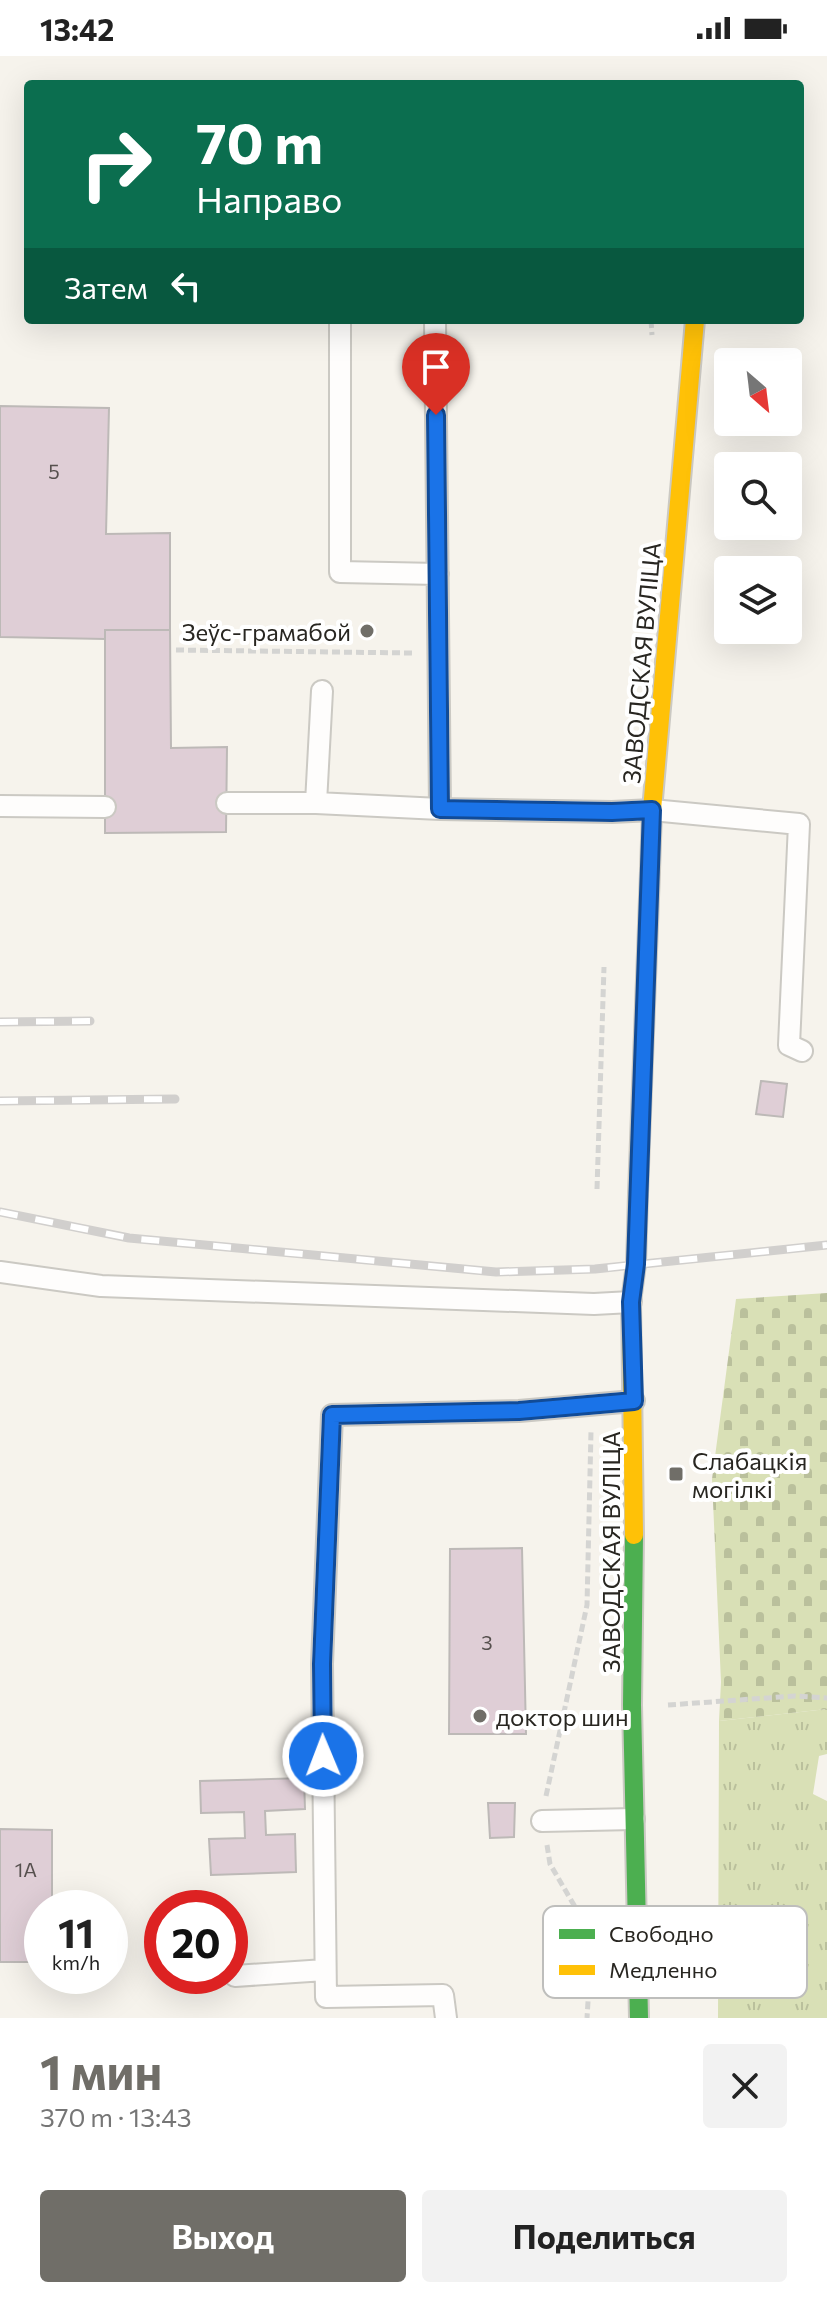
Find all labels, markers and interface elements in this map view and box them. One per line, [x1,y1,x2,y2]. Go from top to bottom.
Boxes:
text: 13:42 [40,10,114,47]
text: 70 m [196,107,323,176]
icon: right [64,112,168,216]
text: Направо [196,176,342,220]
icon: left [164,264,208,308]
text: Затем [64,268,148,305]
pin [402,333,470,415]
icon: arrive [414,345,458,389]
north arrow [714,348,802,436]
map controls [714,348,802,644]
button: search [714,452,802,540]
house number: 5 [48,459,60,483]
street label: ЗАВОДСКАЯ ВУЛІЦА [616,541,666,785]
button: layers [714,556,802,644]
place label: Зеўс-грамабой [182,617,351,646]
marker: Зеўс-грамабой [358,622,376,640]
street label: ЗАВОДСКАЯ ВУЛІЦА [596,1431,625,1673]
place label: Слабацкія могілкі [692,1446,807,1503]
marker: Слабацкія могілкі [667,1465,685,1483]
house number: 3 [481,1630,493,1654]
place label: доктор шин [496,1702,629,1731]
marker: доктор шин [471,1707,489,1725]
position arrow [281,1714,365,1798]
house number: 1А [15,1857,37,1881]
speed limit sign: 20 [144,1890,248,1994]
legend [543,1906,807,1998]
text: 11 [58,1907,94,1956]
text: Свободно [609,1920,714,1947]
text: km/h [52,1950,100,1974]
text: Медленно [609,1956,717,1983]
text: 1 мин [40,2041,162,2100]
button: close [703,2044,787,2128]
text: 370 m · 13:43 [40,2101,192,2132]
button: Выход [40,2190,406,2282]
button: Поделиться [422,2190,787,2282]

